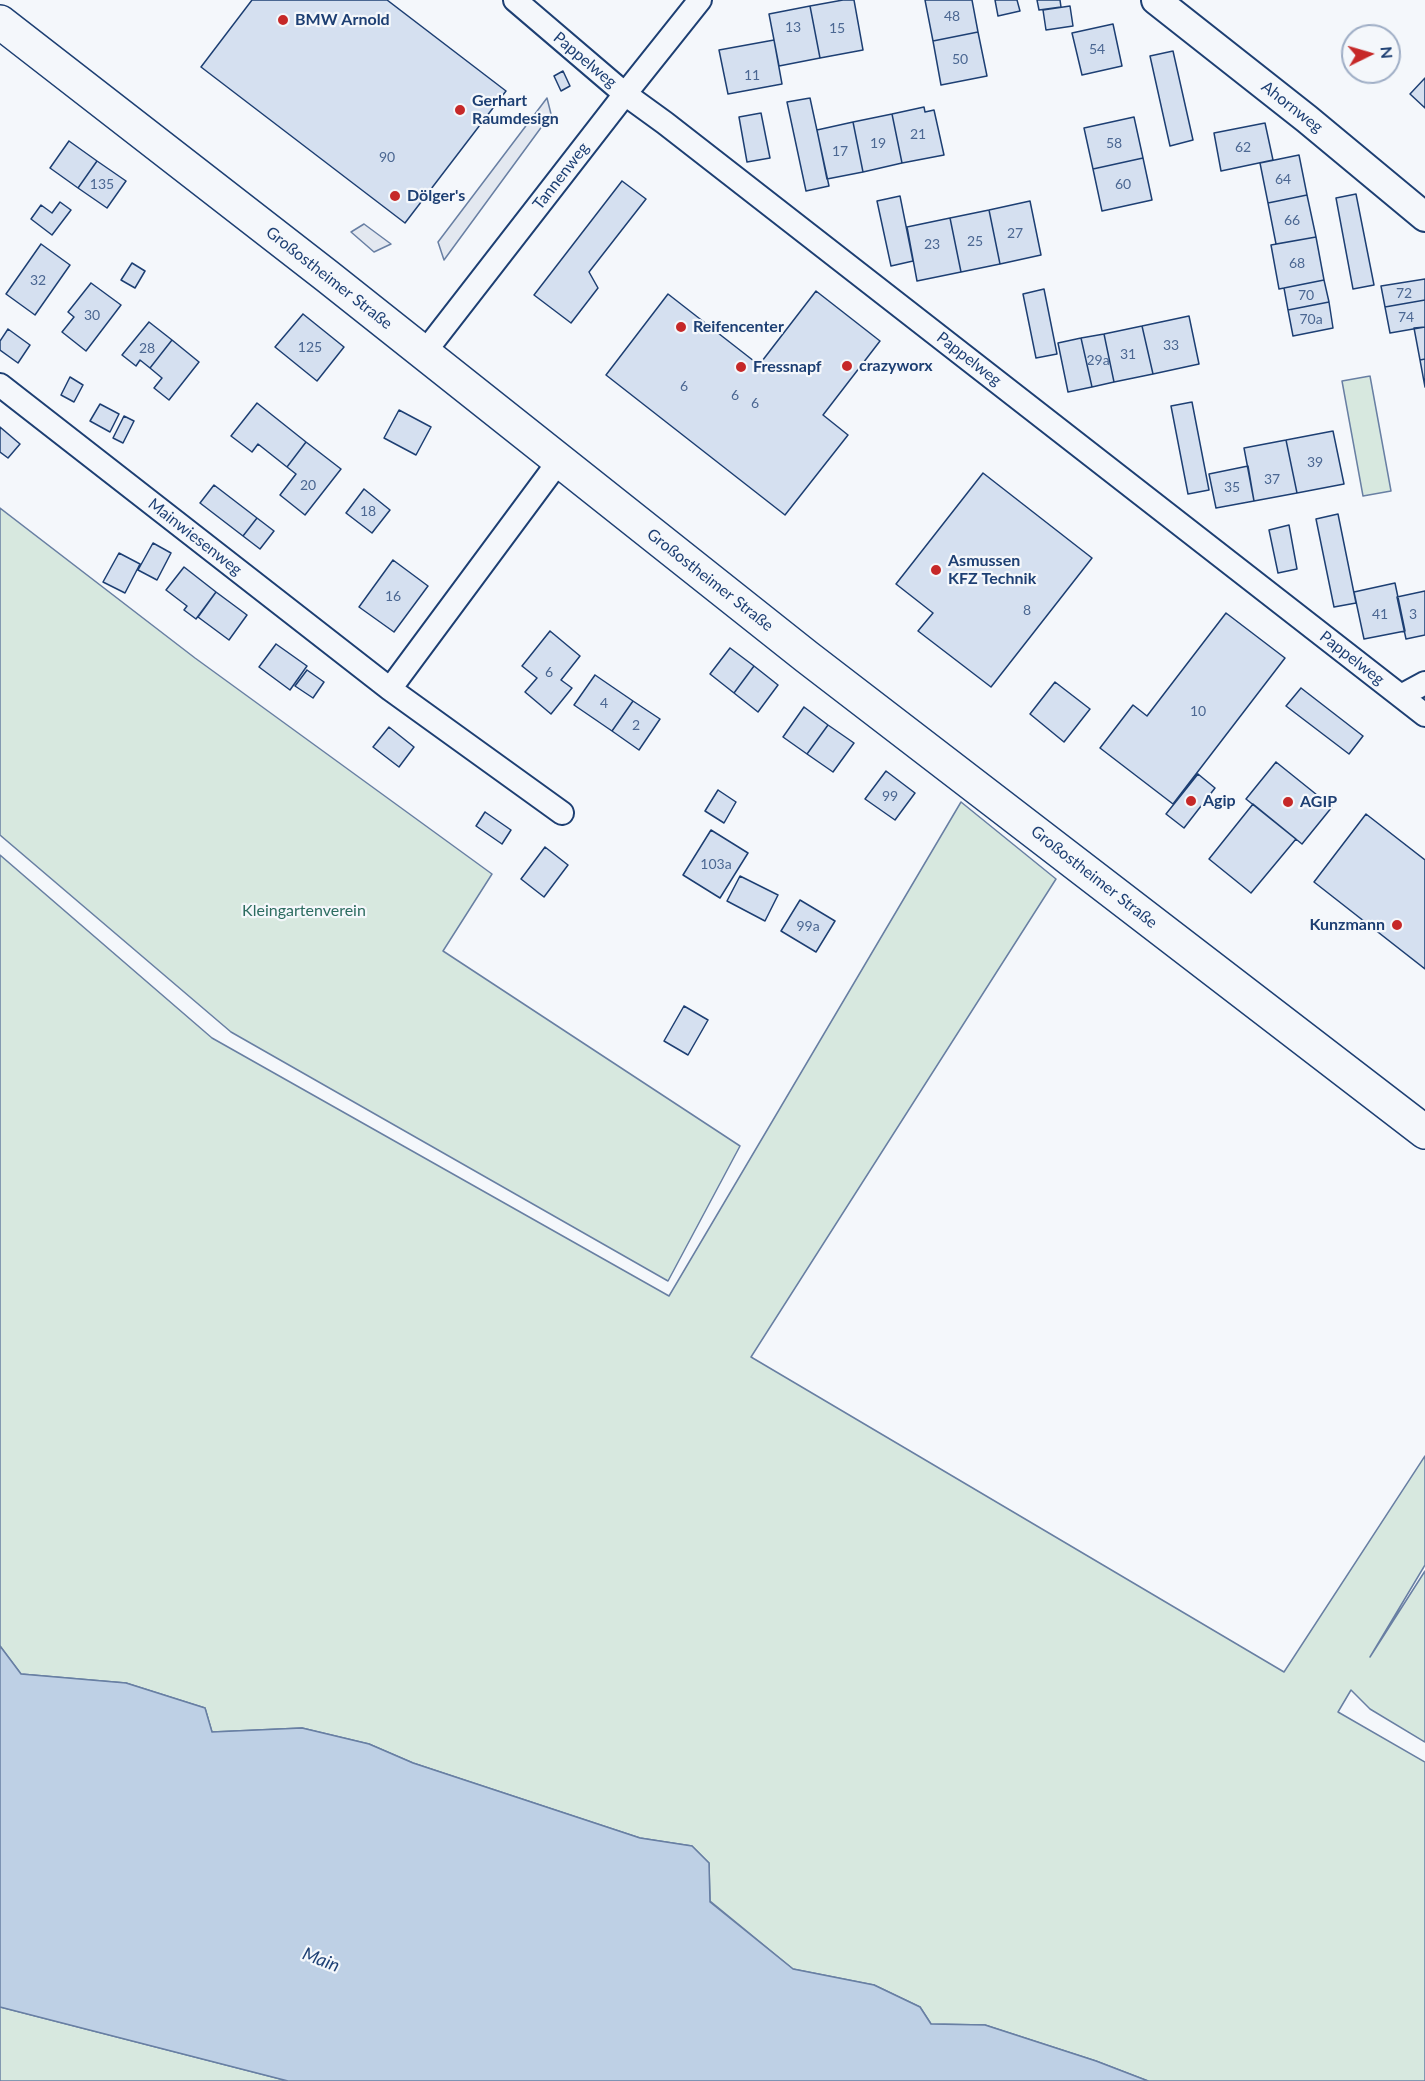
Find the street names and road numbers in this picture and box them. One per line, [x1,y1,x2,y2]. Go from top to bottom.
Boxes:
street label: Pappelweg [549,28,621,92]
street label: Ahornweg [1257,77,1327,137]
street label: Tannenweg [529,139,593,213]
street label: Großostheimer Straße [262,223,396,333]
street label: Pappelweg [933,328,1005,390]
street label: Mainwiesenweg [144,494,246,580]
street label: Großostheimer Straße [643,525,777,635]
street label: Pappelweg [1316,627,1388,689]
street label: Großostheimer Straße [1027,822,1161,932]

